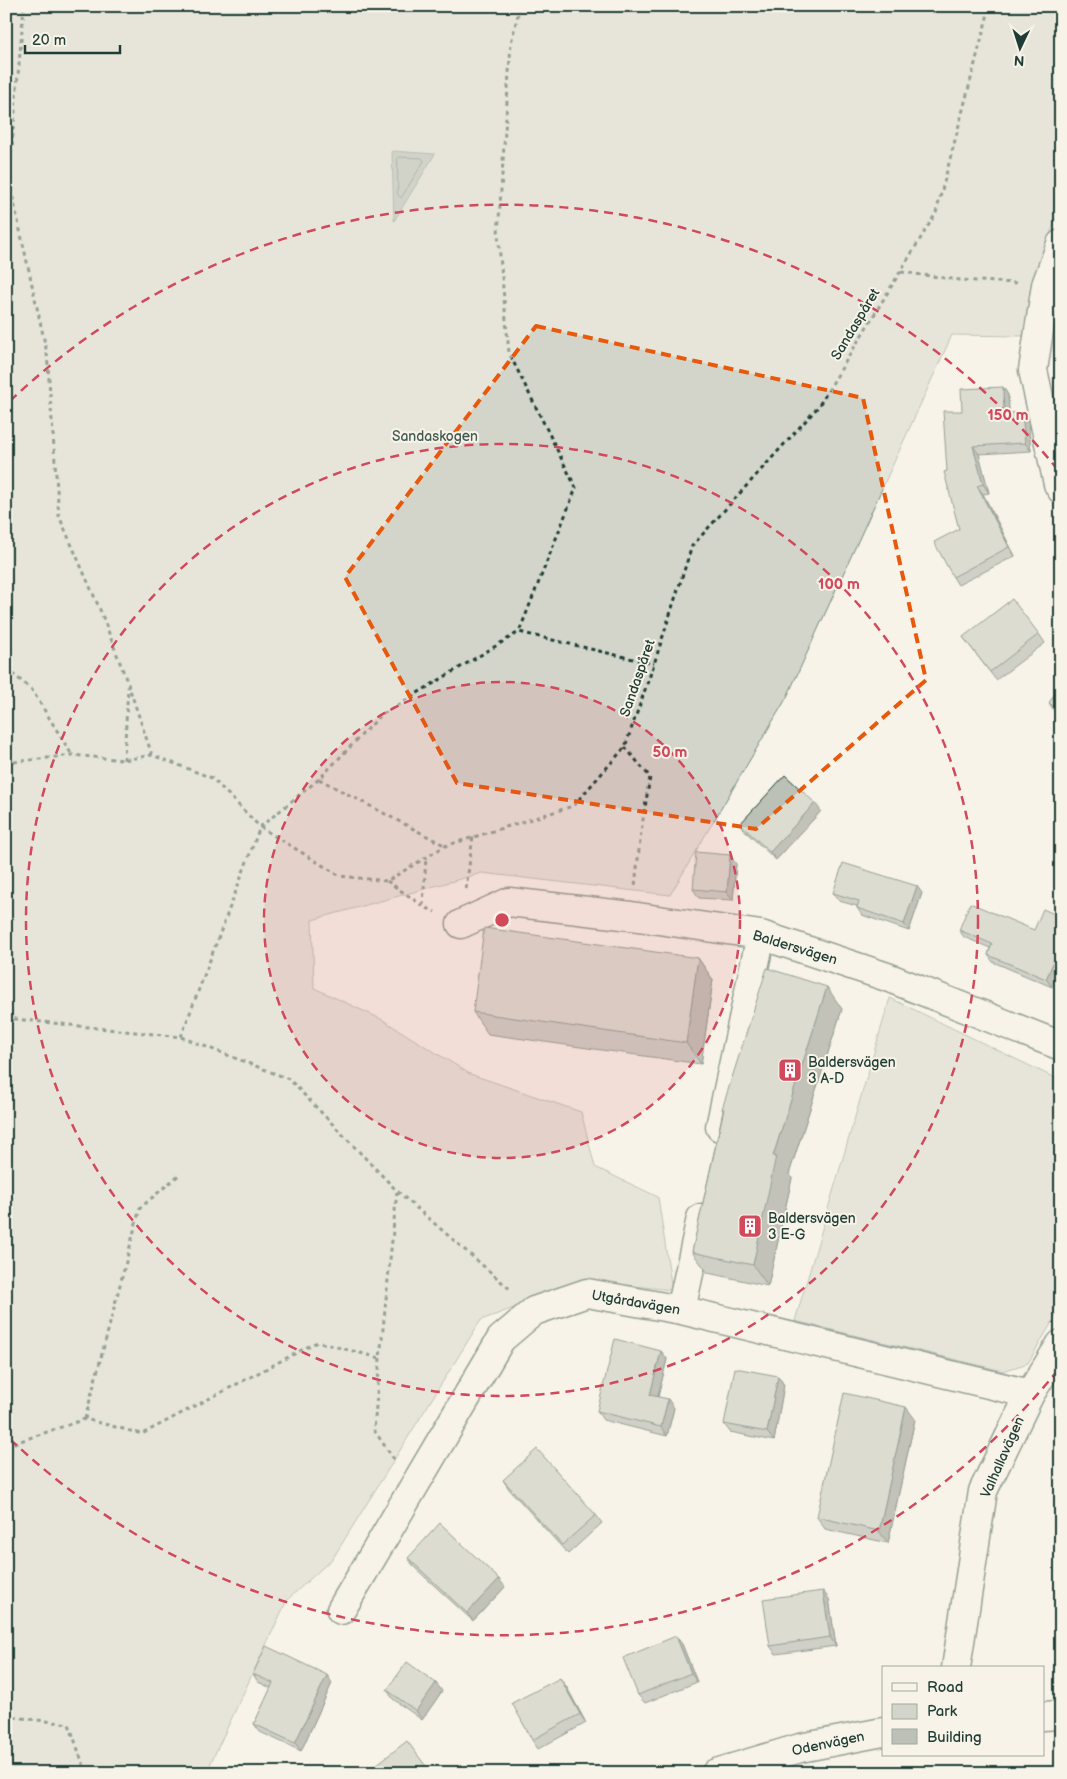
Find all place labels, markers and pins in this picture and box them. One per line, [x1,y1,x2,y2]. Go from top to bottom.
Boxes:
centre of rings [493,911,511,929]
place label: Baldersvägen 3 A-D [808,1054,896,1087]
building icon: Baldersvägen 3 A-D [777,1057,803,1083]
place label: Baldersvägen 3 E-G [768,1210,856,1243]
building icon: Baldersvägen 3 E-G [737,1213,763,1239]

